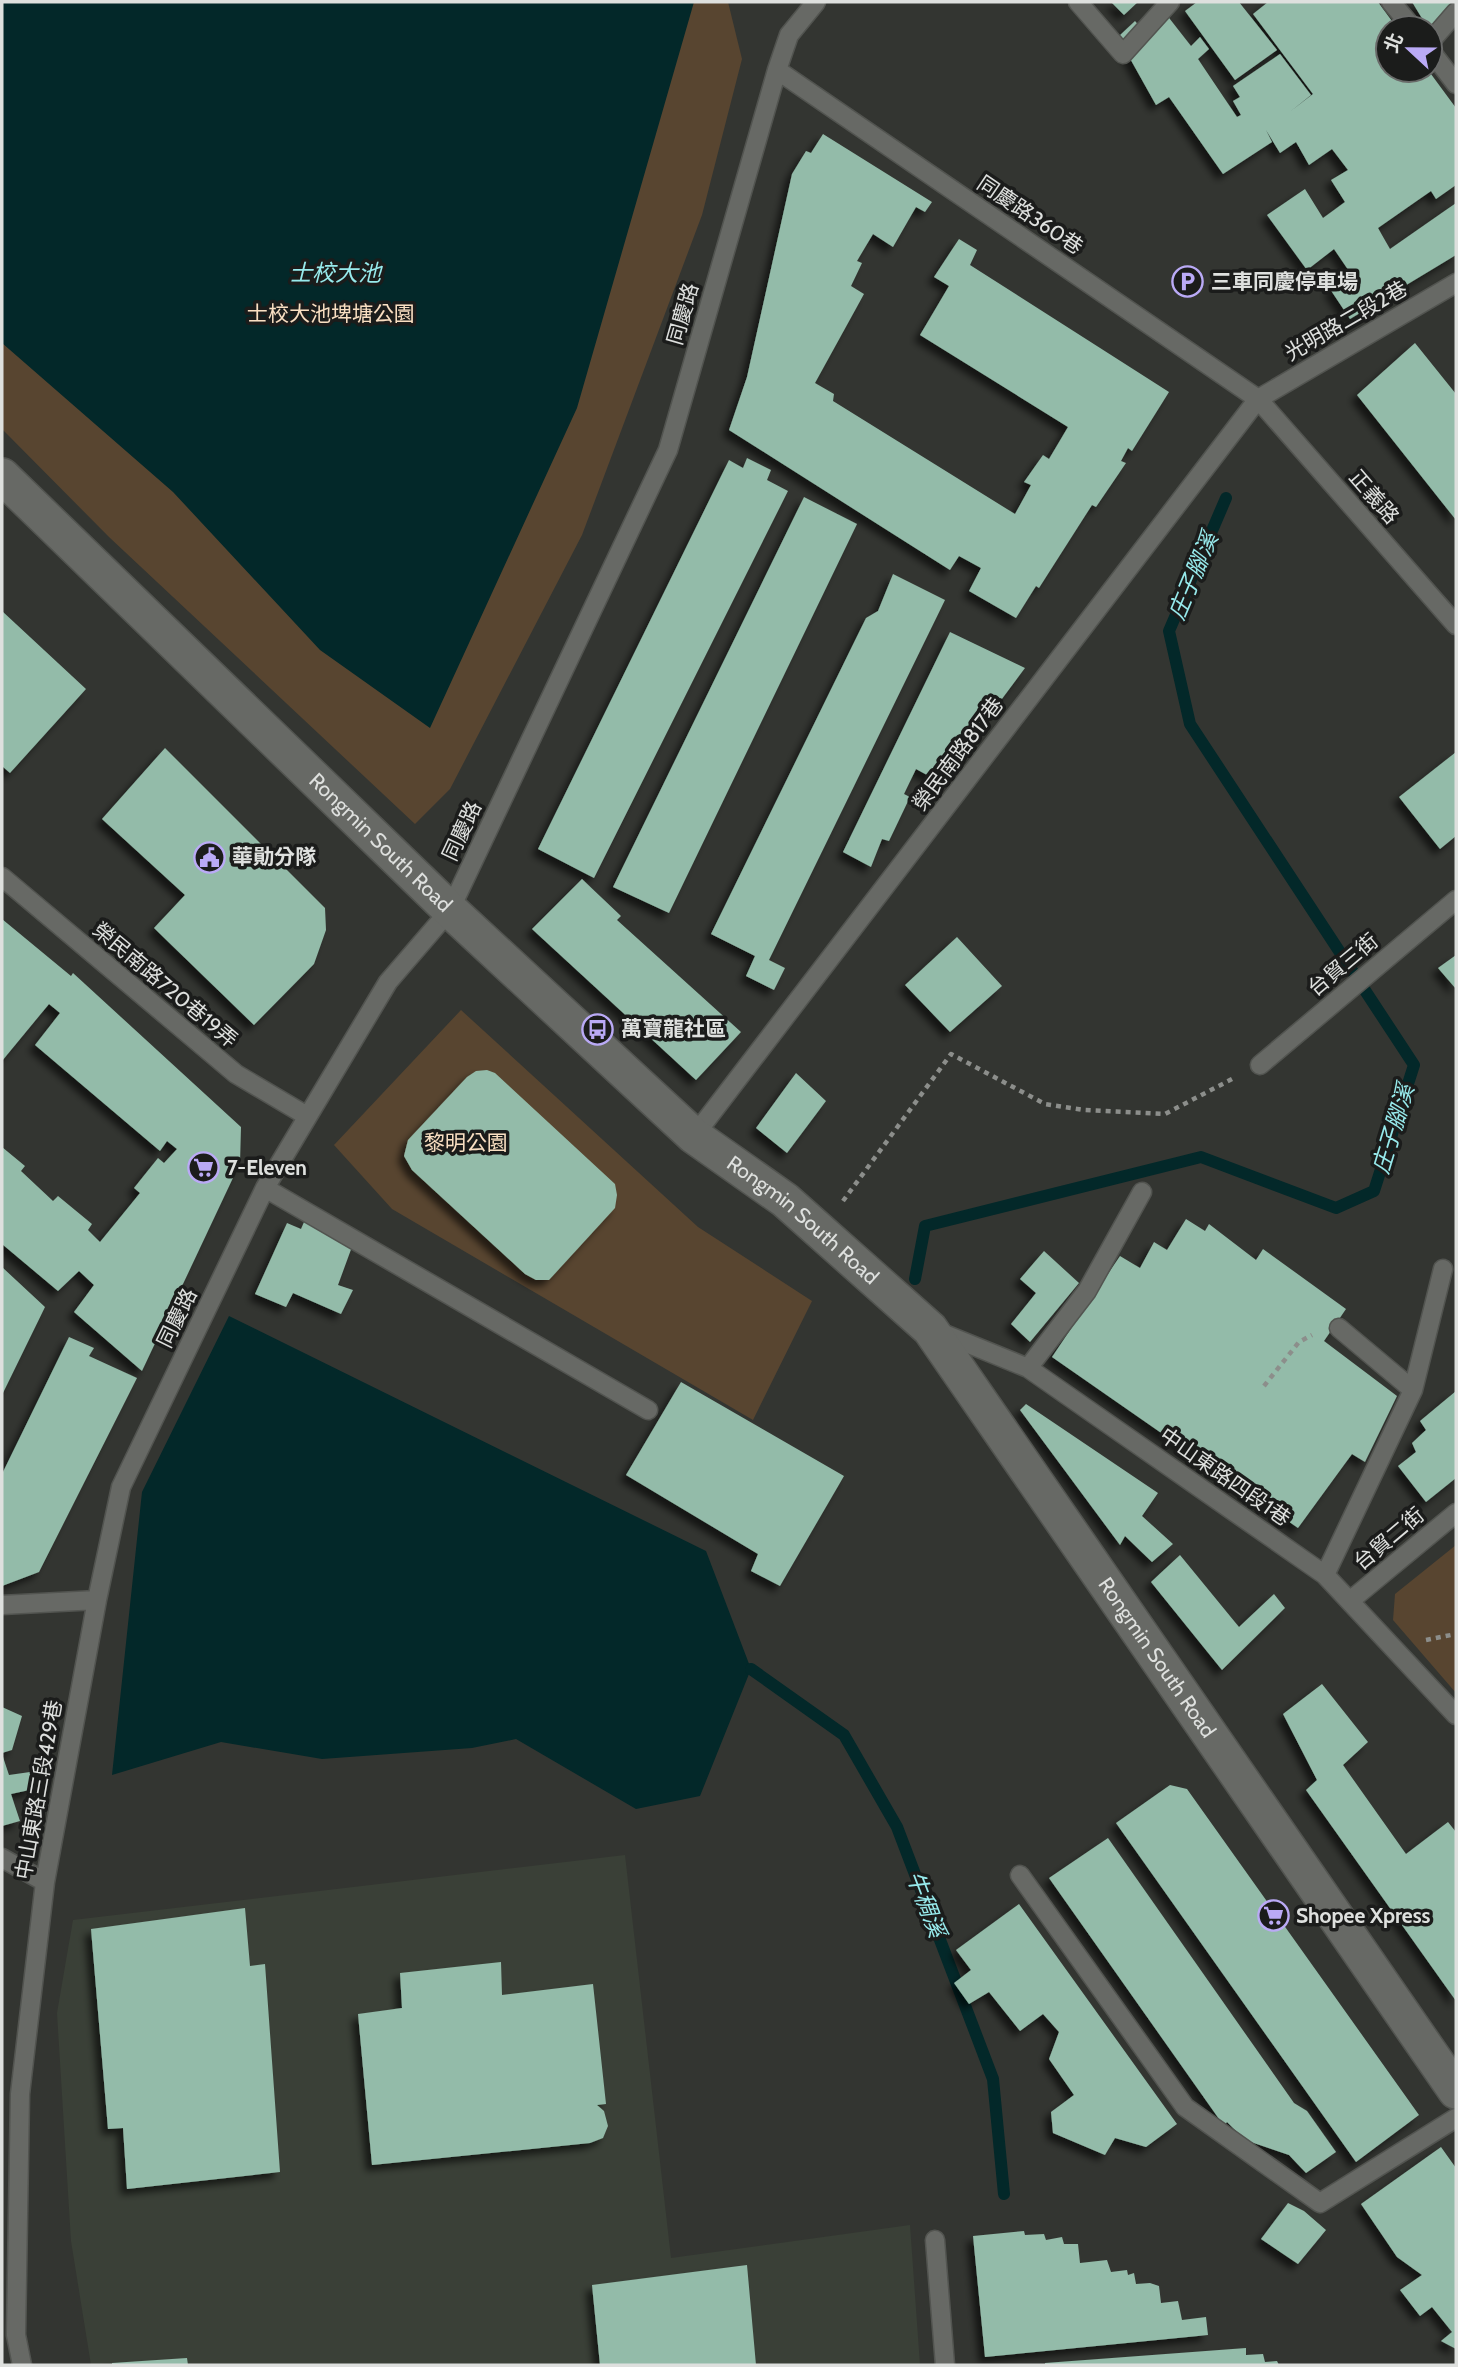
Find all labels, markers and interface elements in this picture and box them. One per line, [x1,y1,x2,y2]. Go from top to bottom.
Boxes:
north arrow [1374,14,1444,84]
text: 北 [1379,30,1408,56]
street label: 同慶路360巷 [973,170,1088,259]
water label: 士校大池 [289,259,383,287]
parking icon: 三車同慶停車場 [1171,265,1205,299]
place label: 三車同慶停車場 [1211,269,1358,294]
street label: 光明路二段2巷 [1280,275,1411,366]
street label: 同慶路 [662,280,703,348]
park label: 士校大池埤塘公園 [247,301,415,326]
street label: 正義路 [1344,465,1404,529]
water label: 庄子腳溪 [1162,525,1225,624]
street label: 榮民南路817巷 [907,692,1008,815]
street label: Rongmin South Road [304,768,457,917]
street label: 同慶路 [437,797,486,865]
public building icon: 華勛分隊 [192,840,226,874]
place label: 華勛分隊 [232,844,317,869]
street label: 榮民南路720巷19弄 [88,917,243,1052]
street label: 台貿三街 [1302,928,1383,1001]
bus stop icon: 萬寶龍社區 [581,1012,615,1046]
place label: 萬寶龍社區 [621,1016,726,1041]
water label: 庄子腳溪 [1366,1078,1421,1177]
park label: 黎明公園 [424,1130,508,1155]
street label: Rongmin South Road [722,1150,884,1289]
supermarket icon: 7-Eleven [187,1151,221,1185]
place label: 7-Eleven [227,1155,307,1180]
street label: 同慶路 [152,1284,202,1352]
street label: 中山東路四段1巷 [1155,1422,1295,1531]
street label: 台貿二街 [1348,1502,1429,1575]
street label: Rongmin South Road [1093,1572,1221,1742]
street label: 中山東路三段429巷 [10,1698,67,1882]
water label: 牛稠溪 [901,1867,953,1944]
supermarket icon: Shopee Xpress [1256,1899,1290,1933]
place label: Shopee Xpress [1296,1903,1431,1928]

